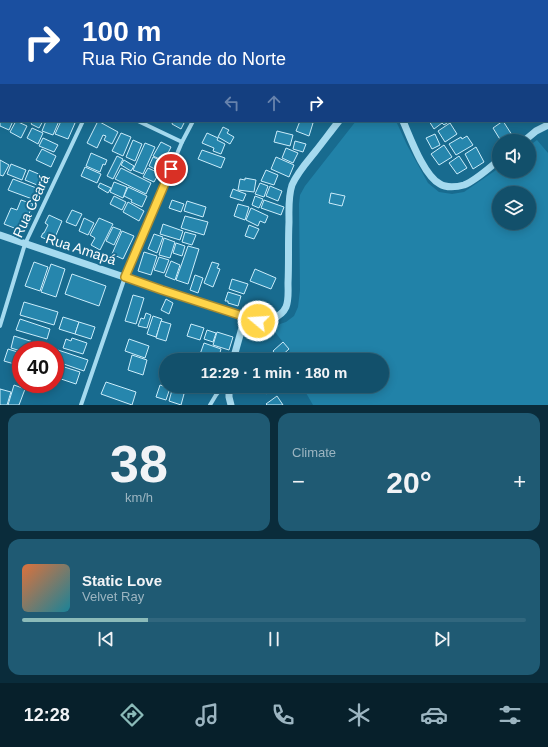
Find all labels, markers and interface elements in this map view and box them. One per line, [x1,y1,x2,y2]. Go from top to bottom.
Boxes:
icon: right [16,16,68,68]
text: 100 m [82,16,161,47]
text: Rua Rio Grande do Norte [82,49,286,69]
icon: left [221,92,243,114]
icon: ahead [263,92,285,114]
icon: right [305,92,327,114]
map controls [492,134,536,230]
button: sound [492,134,536,178]
pin [154,152,188,186]
icon: arrive [160,158,182,180]
street label: Rua Ceará [9,172,53,240]
button: layers [492,186,536,230]
street label: Rua Amapá [44,230,118,268]
position arrow [237,300,279,342]
speed limit sign: 40 [12,341,64,393]
text: 12:29 · 1 min · 180 m [201,364,347,381]
text: 38 [110,435,168,493]
text: Climate [292,445,336,460]
text: 20° [386,466,432,499]
text: − [292,469,305,494]
text: + [513,469,526,494]
text: km/h [125,490,153,505]
text: Static Love [82,572,162,589]
text: Velvet Ray [82,589,144,604]
icon: previous [95,628,117,650]
icon: pause [263,628,285,650]
icon: next [431,628,453,650]
icon: directions [118,701,146,729]
icon: music [193,701,221,729]
icon: phone [269,701,297,729]
icon: climate [345,701,373,729]
icon: car [420,701,448,729]
icon: filters [496,701,524,729]
text: 12:28 [24,705,70,725]

